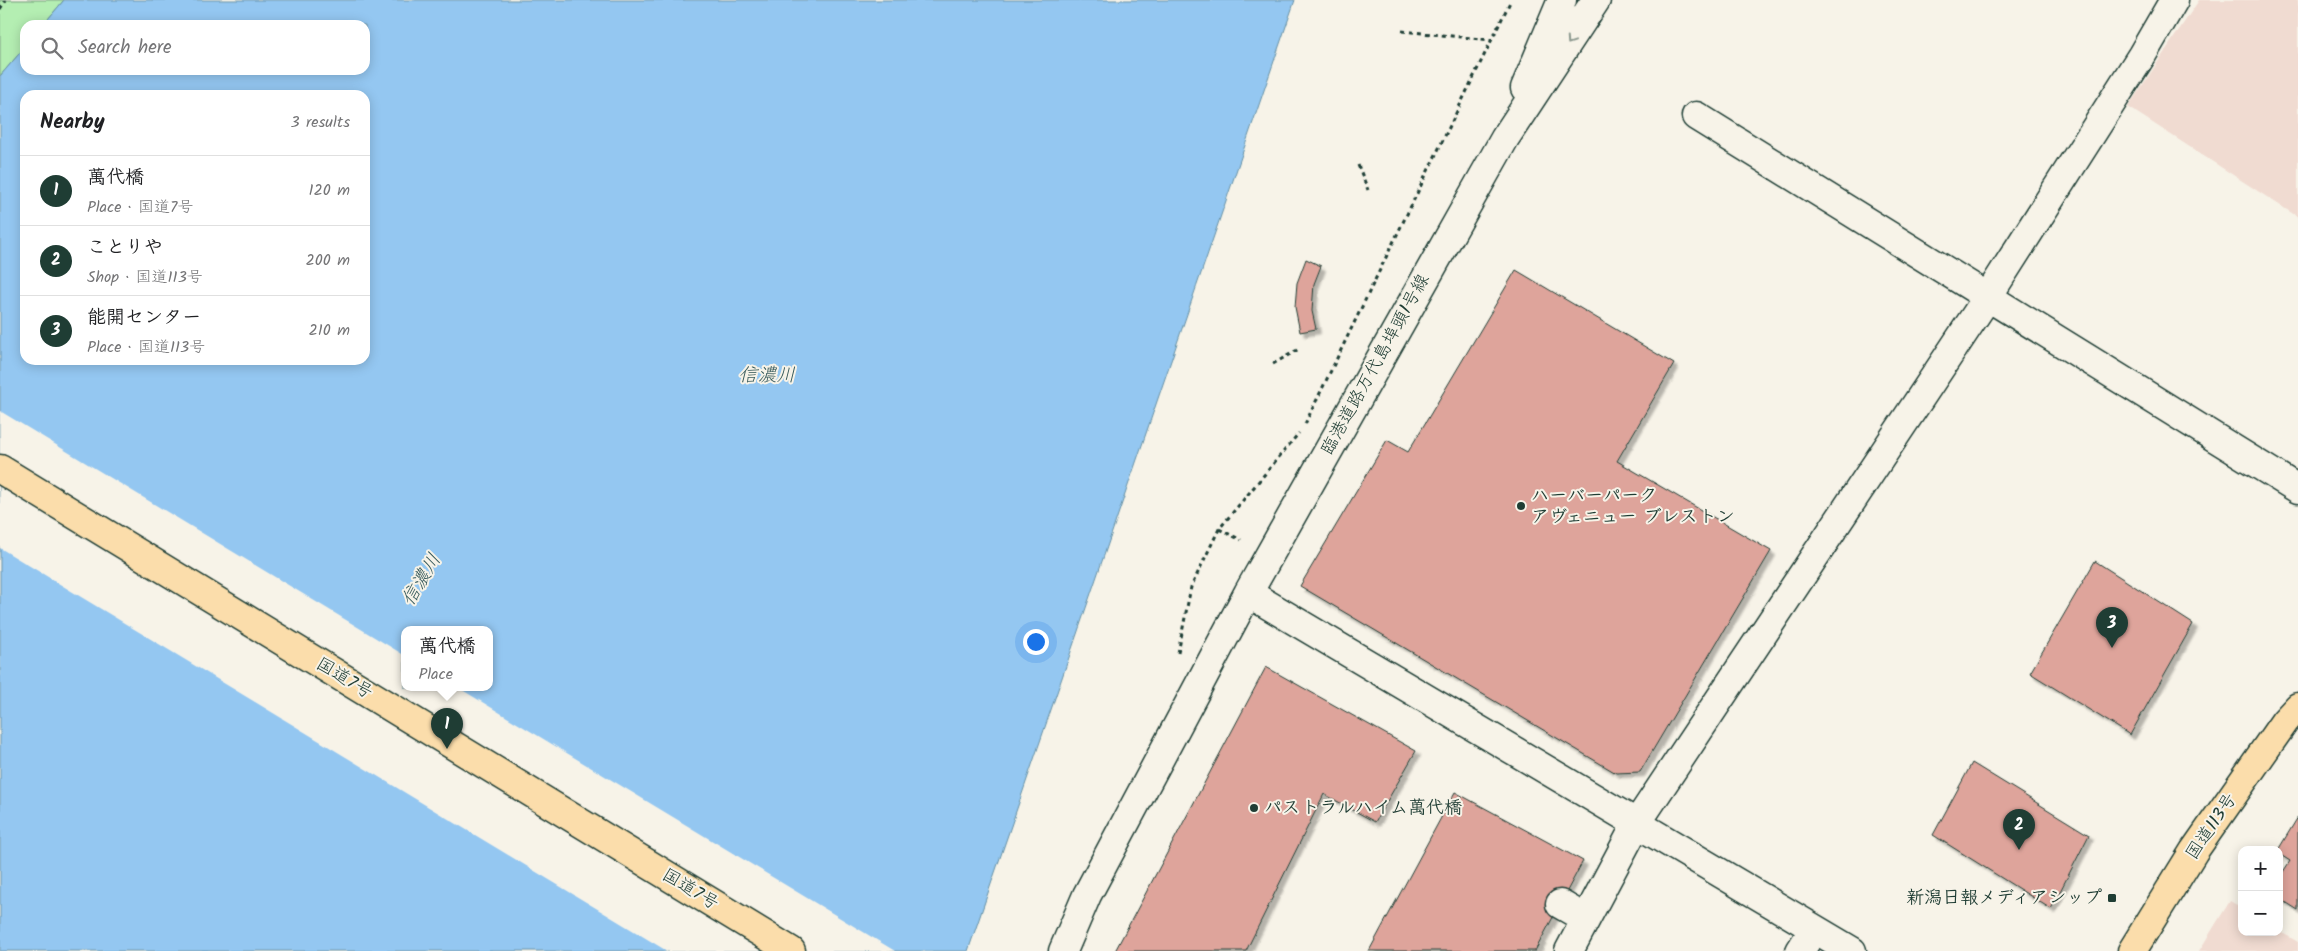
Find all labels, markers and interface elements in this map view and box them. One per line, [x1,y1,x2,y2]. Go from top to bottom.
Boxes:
search box [20,20,370,75]
text: Search here [78,33,172,63]
icon: search [38,34,66,62]
one-way arrow [1567,36,1577,45]
text: Nearby [40,106,105,139]
text: 3 results [291,110,350,135]
text: 萬代橋 [87,163,144,193]
text: 1 [54,178,58,203]
text: 120 m [309,178,350,203]
text: Place · 国道7号 [87,195,193,220]
text: ことりや [87,233,163,263]
text: 2 [51,248,61,273]
text: 200 m [306,248,350,273]
text: Shop · 国道113号 [87,265,203,290]
street label: 臨港道路万代島埠頭1号線 [1314,269,1438,461]
text: 能開センター [87,303,201,333]
text: 3 [52,318,60,343]
text: 210 m [309,318,350,343]
text: Place · 国道113号 [87,335,205,360]
water label: 信濃川 [738,361,796,391]
place label: ハーバーパーク アヴェニュー ブレストン [1531,482,1735,532]
marker: ハーバーパーク アヴェニュー ブレストン [1515,500,1527,512]
water label: 信濃川 [394,548,450,612]
pin: 3 [2096,607,2128,648]
popup [401,626,493,691]
your location [1023,629,1049,655]
text: 萬代橋 [418,632,476,662]
street label: 国道7号 [310,651,378,707]
text: Place [418,662,453,687]
pin: 1 [431,708,463,749]
street label: 国道113号 [2179,788,2245,866]
place label: パストラルハイム萬代橋 [1264,794,1462,823]
marker: パストラルハイム萬代橋 [1248,802,1260,814]
pin: 2 [2003,809,2035,850]
map controls [2238,846,2283,936]
button: + [2238,846,2283,891]
street label: 国道7号 [656,862,724,918]
place label: 新潟日報メディアシップ [1906,884,2102,913]
button: − [2238,891,2283,936]
marker: 新潟日報メディアシップ [2106,892,2118,904]

